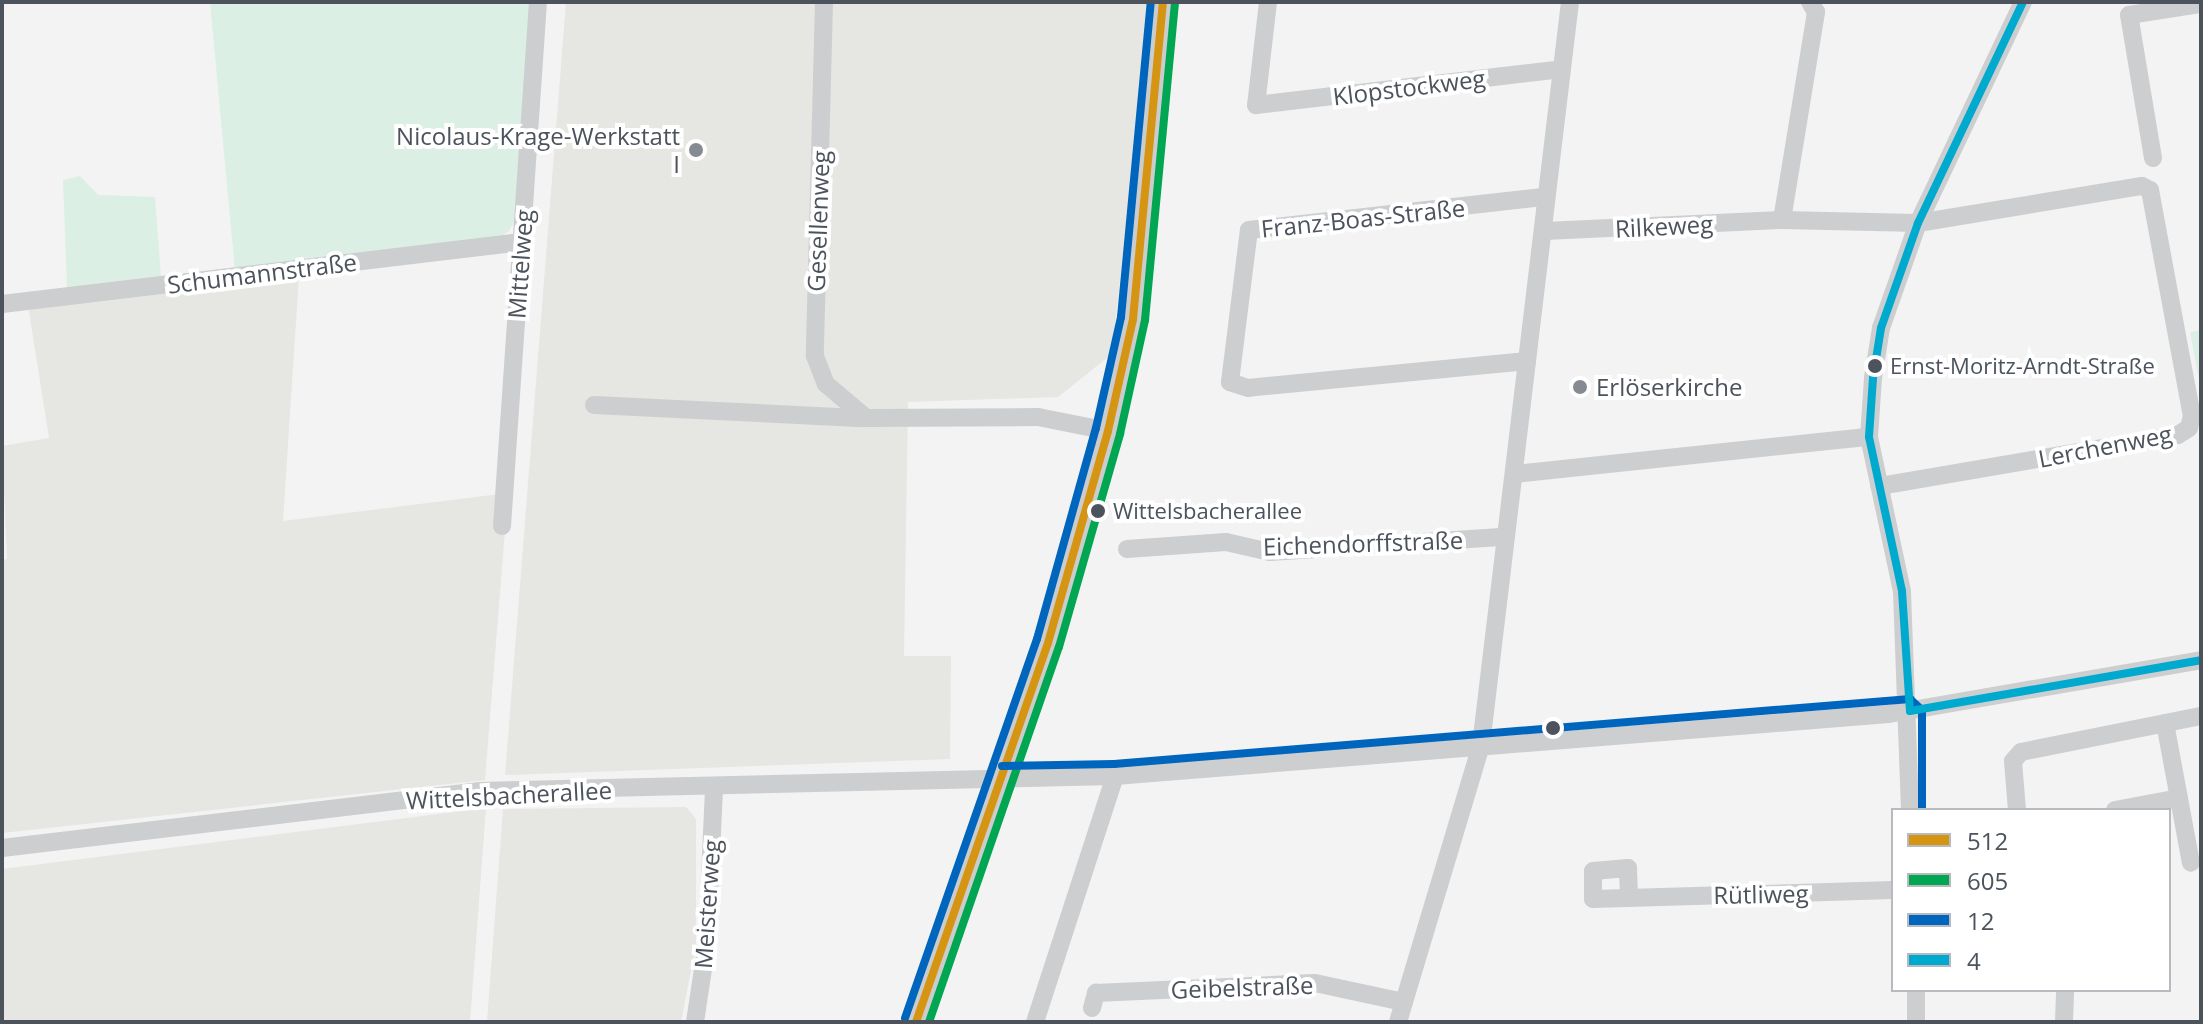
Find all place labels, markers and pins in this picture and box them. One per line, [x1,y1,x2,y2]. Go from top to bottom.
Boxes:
place label: Nicolaus-Krage-Werkstatt I [396,122,680,178]
marker: Nicolaus-Krage-Werkstatt I [687,141,705,159]
place label: Ernst-Moritz-Arndt-Straße [1890,353,2155,379]
marker: Ernst-Moritz-Arndt-Straße [1867,358,1883,374]
place label: Erlöserkirche [1596,373,1743,401]
marker: Erlöserkirche [1571,378,1589,396]
place label: Wittelsbacherallee [1113,498,1302,524]
marker: Wittelsbacherallee [1090,503,1106,519]
unlabelled marker [1545,720,1561,736]

